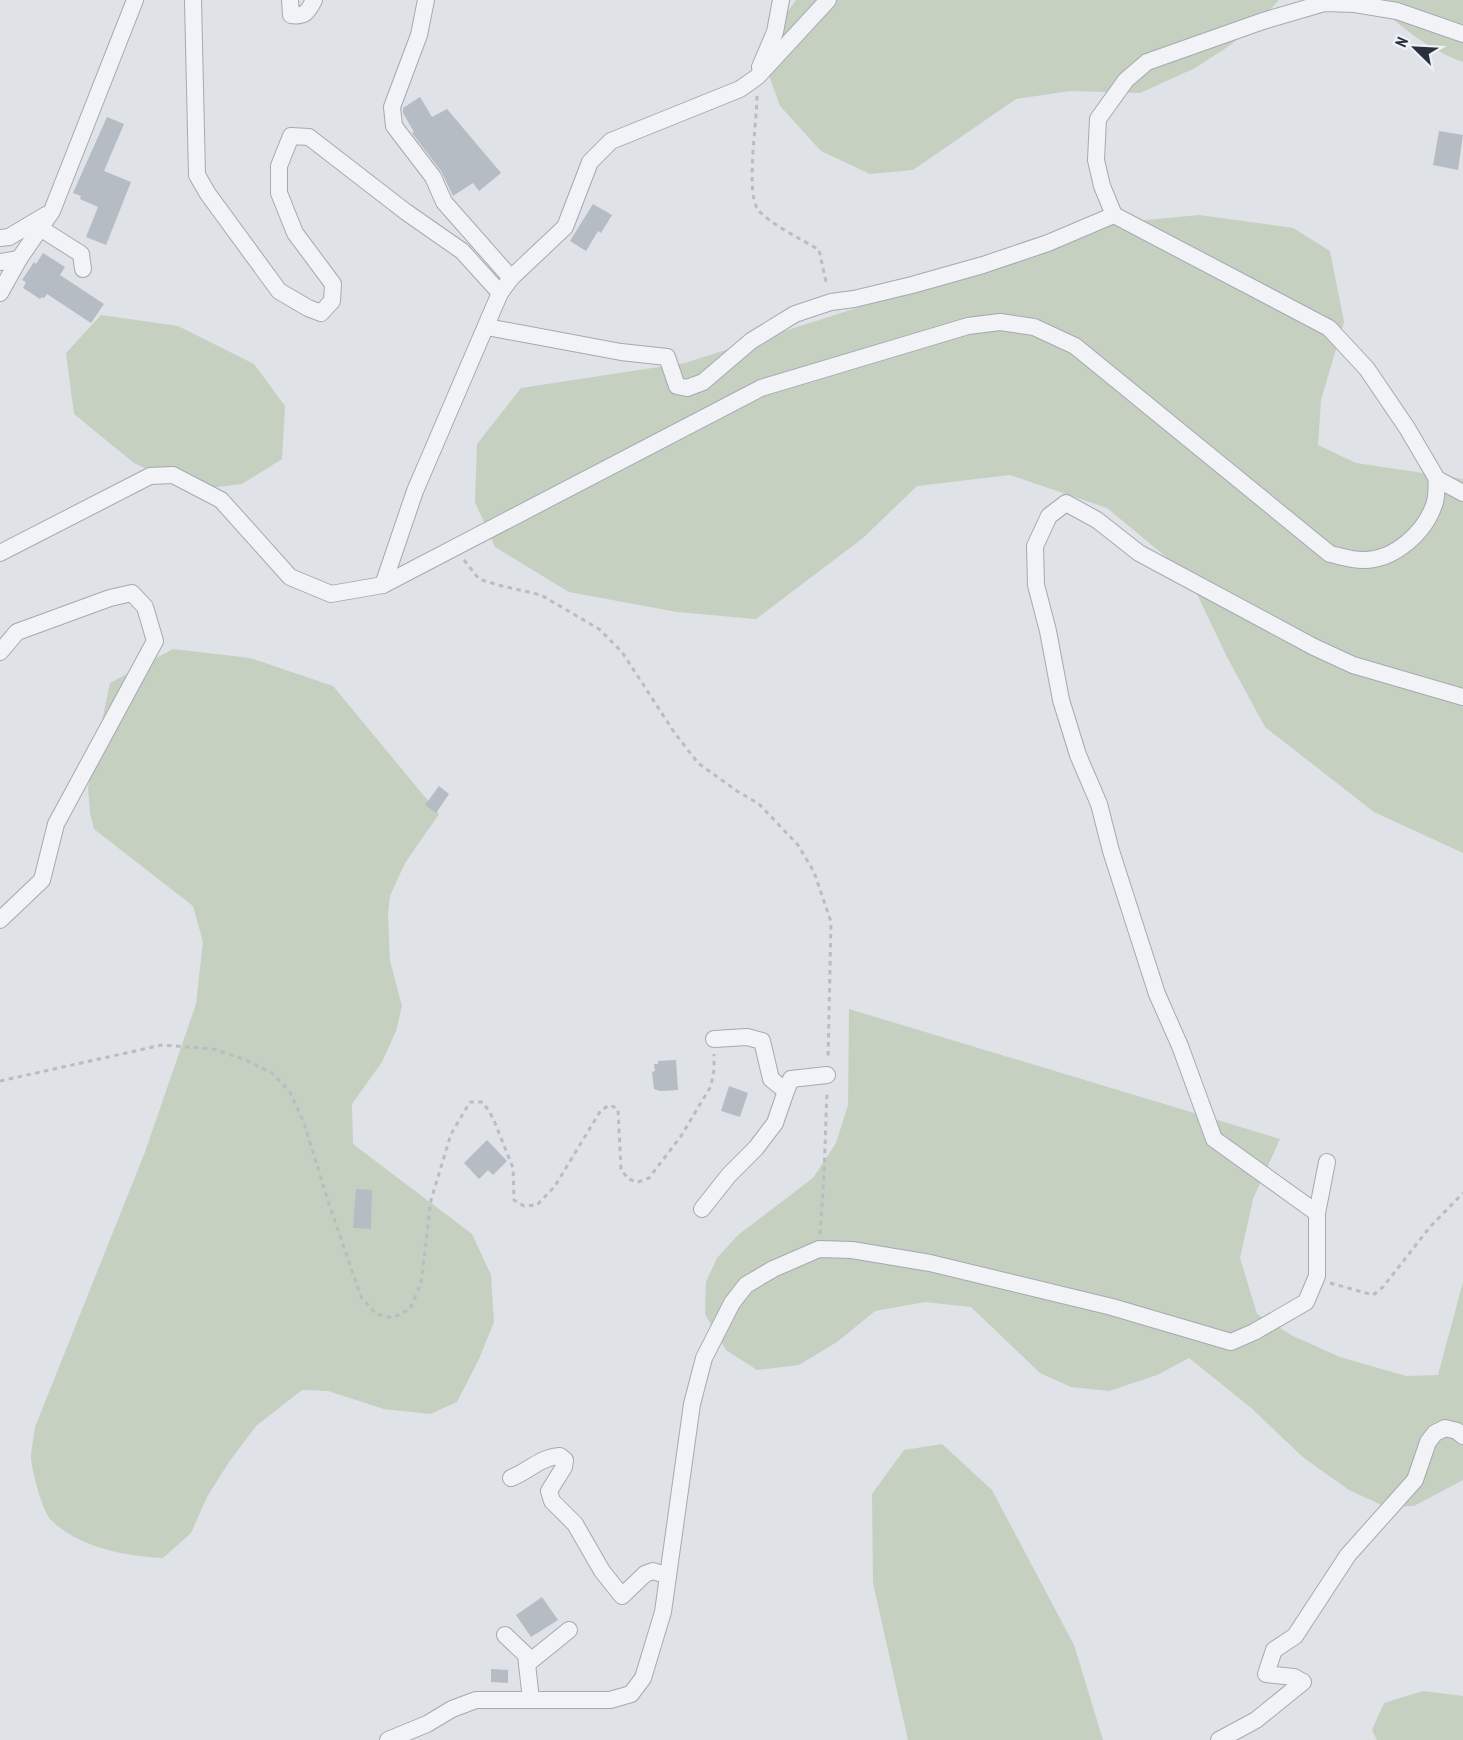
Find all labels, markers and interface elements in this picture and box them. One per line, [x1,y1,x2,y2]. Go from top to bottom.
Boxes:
north arrow [1385,18,1445,78]
text: N [1390,34,1412,50]

